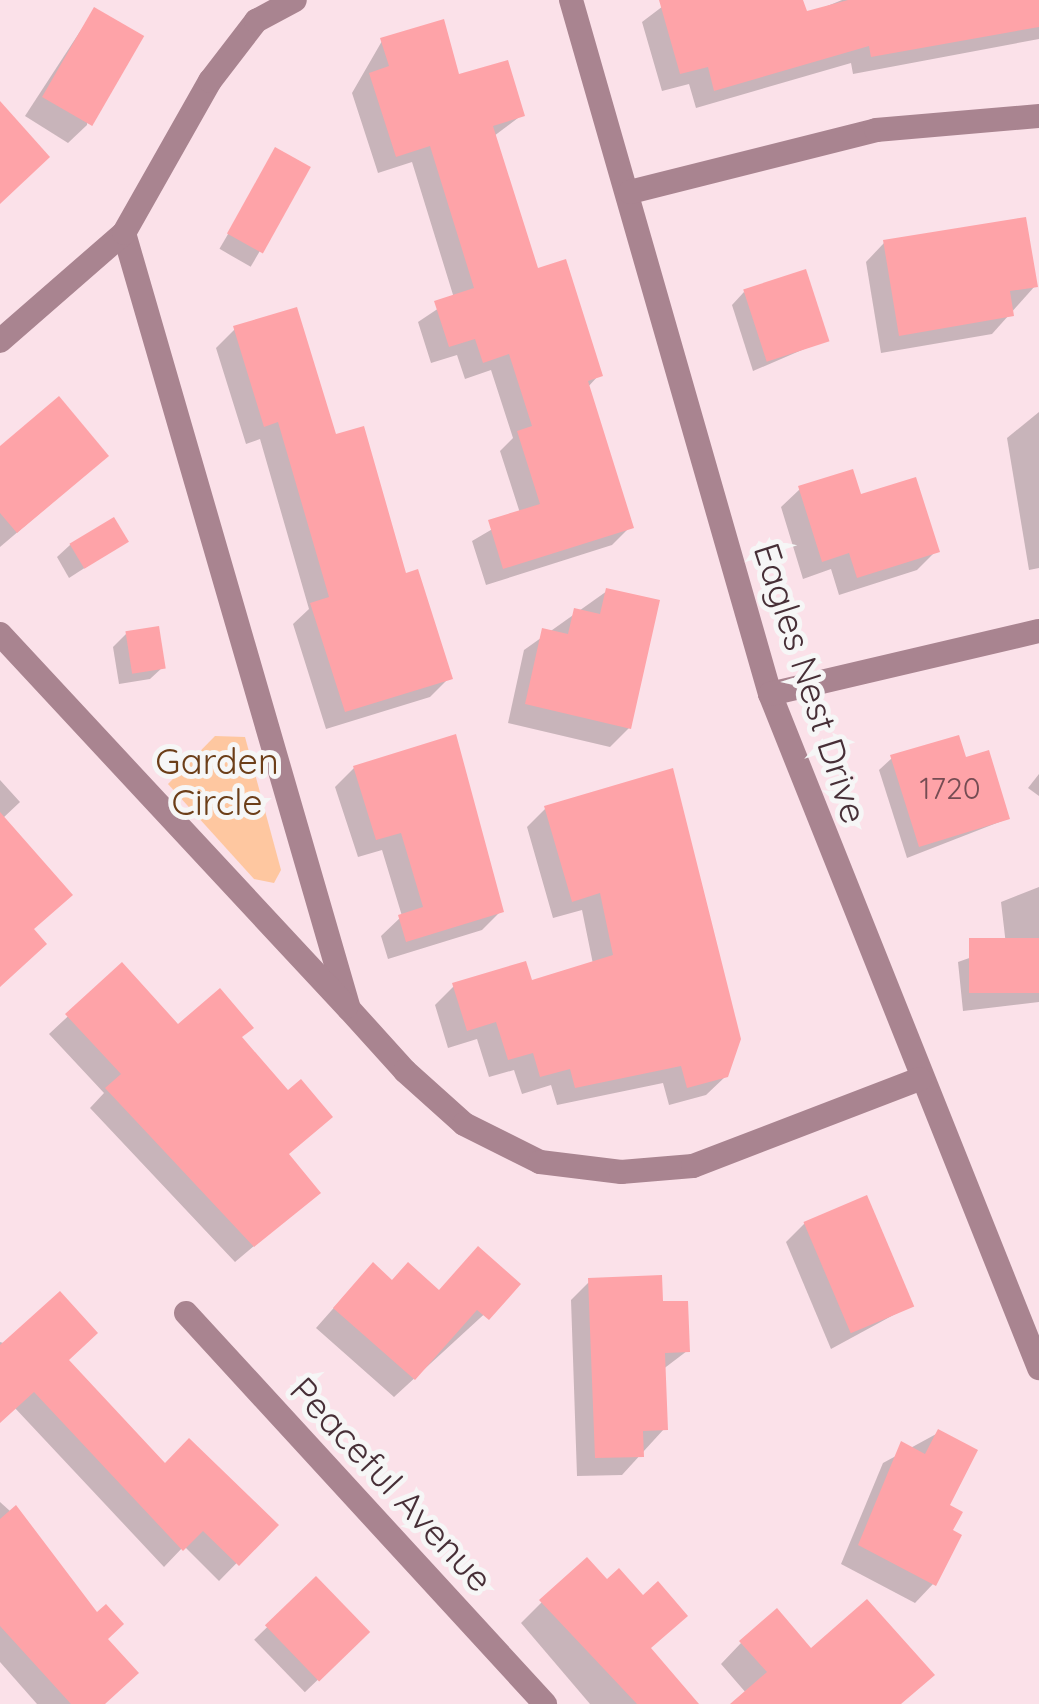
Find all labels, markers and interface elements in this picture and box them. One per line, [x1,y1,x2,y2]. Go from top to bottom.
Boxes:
street label: Eagles Nest Drive [745,538,877,828]
park label: Garden Circle [155,738,279,823]
house number: 1720 [920,770,980,806]
street label: Peaceful Avenue [282,1368,502,1600]

